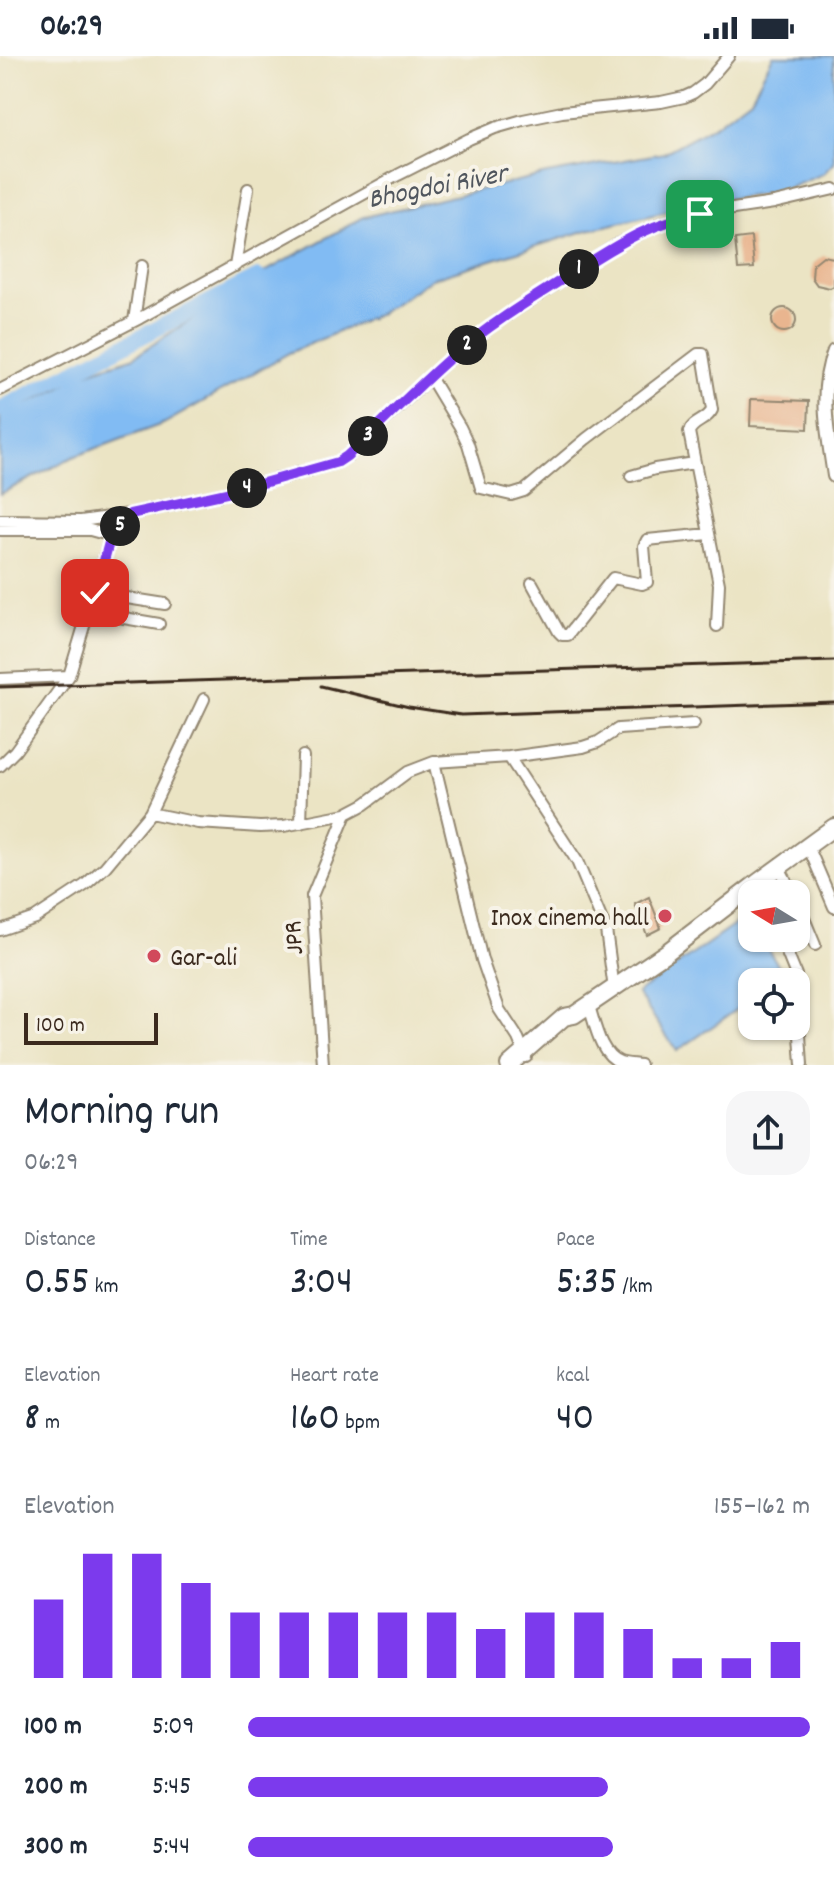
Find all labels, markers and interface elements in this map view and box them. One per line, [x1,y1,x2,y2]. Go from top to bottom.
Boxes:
text: 06:29 [40,7,103,50]
water label: Bhogdoi River [365,155,515,222]
pin [666,180,734,248]
icon: arrive [678,192,722,236]
pin: 1 [559,249,599,289]
text: 1 [577,253,581,284]
pin: 2 [447,325,487,365]
text: 2 [462,329,472,360]
pin: 3 [348,416,388,456]
text: 3 [363,420,373,451]
pin: 4 [227,468,267,508]
text: 4 [242,472,252,503]
pin: 5 [100,506,140,546]
text: 5 [115,510,125,541]
pin [61,559,129,627]
icon: check [73,571,117,615]
north arrow [738,880,810,952]
map controls [738,880,810,1040]
place label: Inox cinema hall [491,901,649,938]
marker: Inox cinema hall [656,907,674,925]
street label: JPR [276,920,315,956]
place label: Gar-ali [170,941,237,978]
marker: Gar-ali [145,947,163,965]
button: locate [738,968,810,1040]
scale bar [24,1009,158,1045]
text: 100 m [36,1011,85,1042]
text: Morning run [24,1083,219,1146]
button: share [726,1091,810,1175]
text: 06:29 [24,1145,79,1182]
text: Distance [24,1225,96,1256]
text: Time [290,1225,328,1256]
text: Pace [556,1225,595,1256]
text: 0.55 [24,1256,89,1313]
text: 3:04 [290,1256,353,1313]
text: 5:35 [556,1256,617,1313]
text: km [89,1272,119,1303]
text: /km [617,1272,653,1303]
text: Elevation [24,1361,101,1392]
text: Heart rate [290,1361,379,1392]
text: kcal [556,1361,589,1392]
text: 8 [24,1392,40,1449]
text: 160 [290,1392,340,1449]
text: 40 [556,1392,594,1449]
text: m [40,1408,60,1439]
text: bpm [340,1408,380,1439]
text: Elevation [24,1489,114,1526]
text: 155–162 m [714,1489,810,1526]
text: 100 m [24,1709,82,1746]
text: 5:09 [152,1709,194,1746]
text: 200 m [24,1769,88,1806]
text: 5:45 [152,1769,191,1806]
text: 300 m [24,1829,88,1866]
text: 5:44 [152,1829,190,1866]

